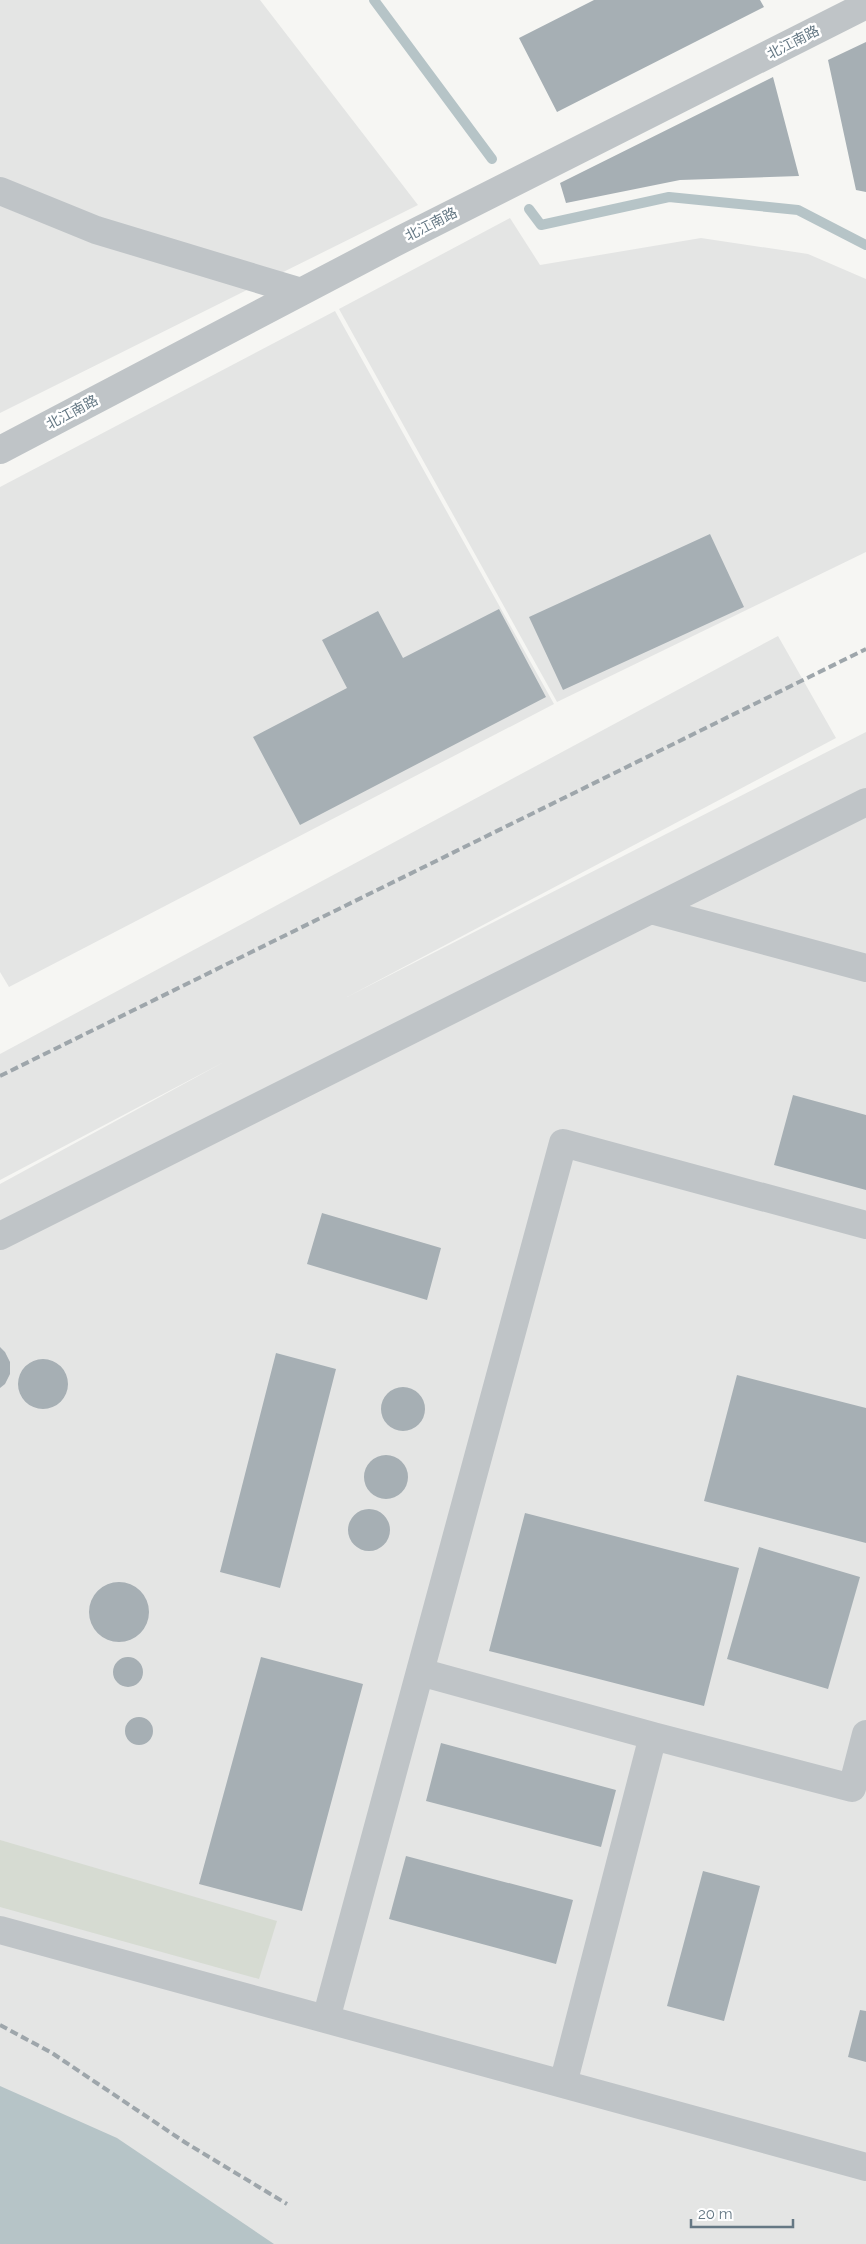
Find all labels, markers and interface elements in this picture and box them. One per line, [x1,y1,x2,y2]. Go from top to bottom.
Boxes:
street label: 北江南路 [764,22,822,62]
street label: 北江南路 [402,204,460,244]
street label: 北江南路 [44,392,100,432]
scale bar [691,2196,794,2228]
text: 20 m [698,2205,733,2223]

